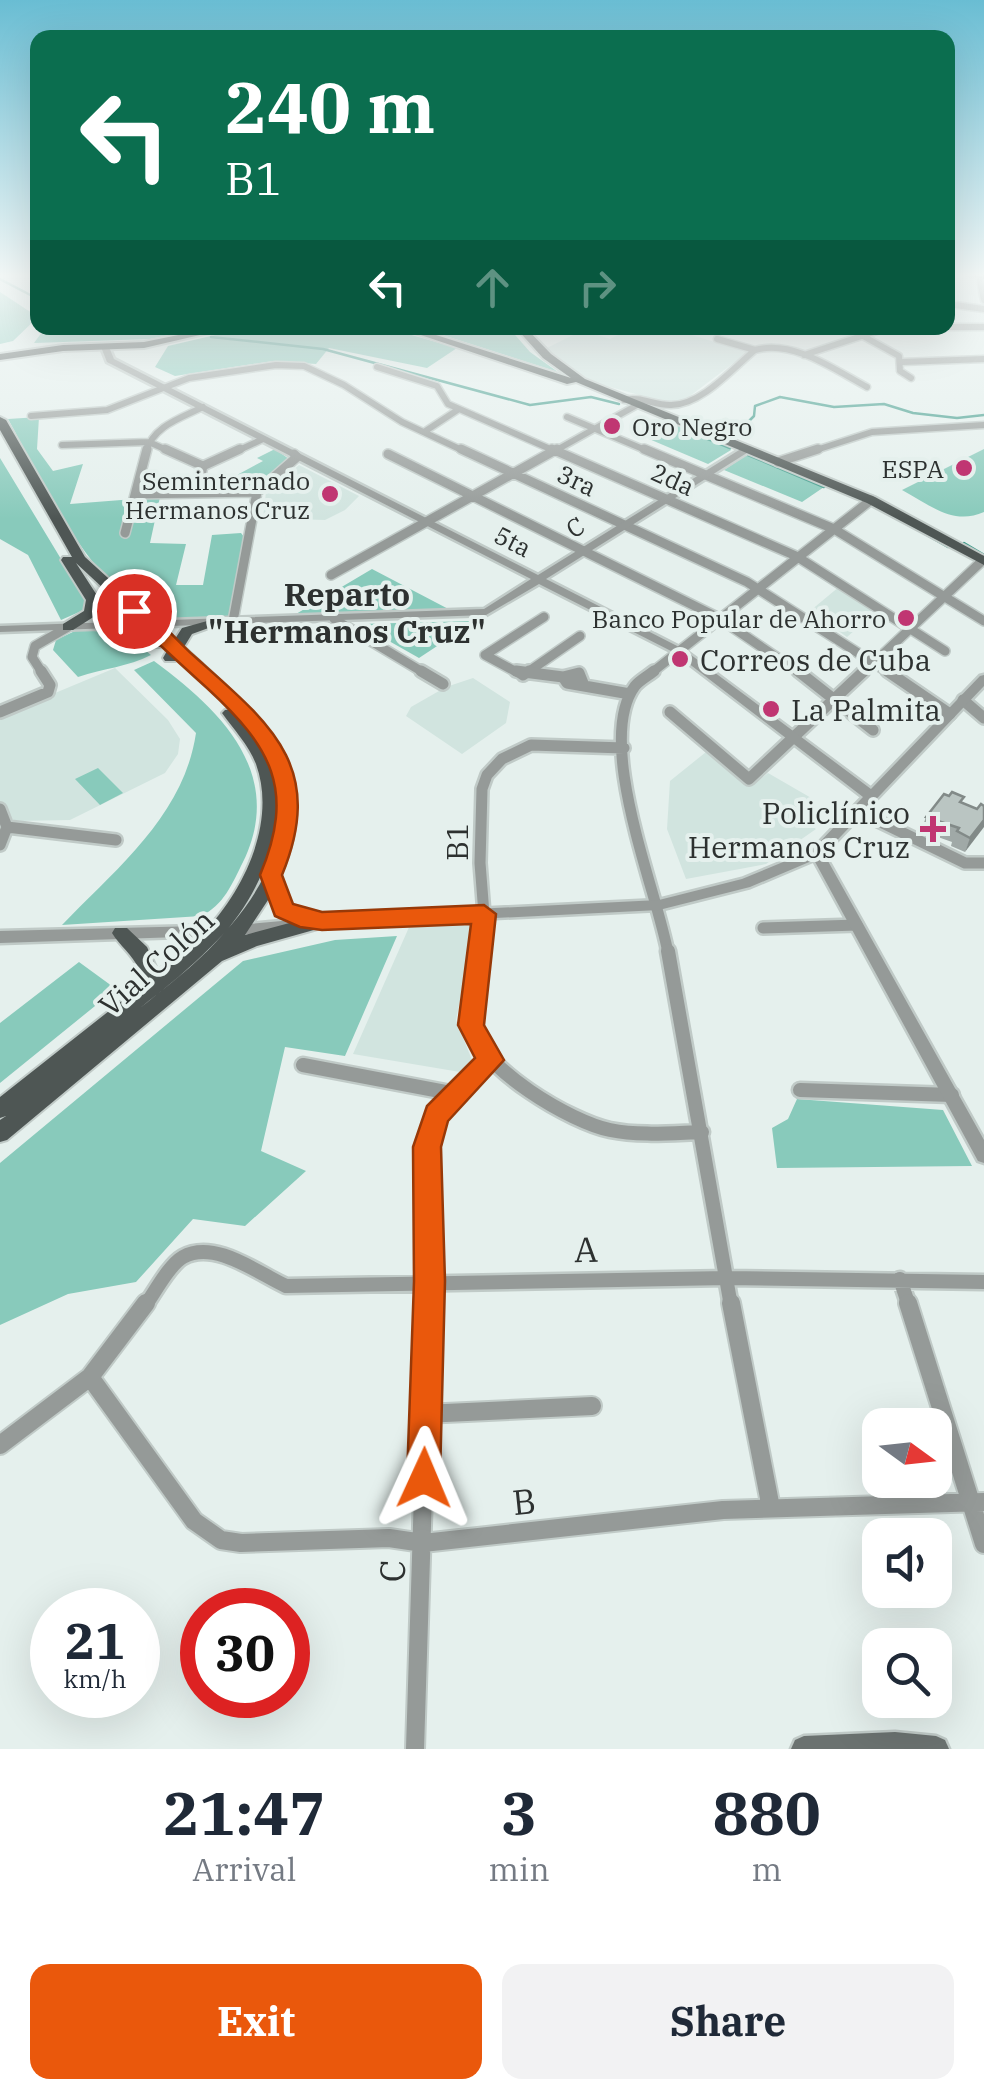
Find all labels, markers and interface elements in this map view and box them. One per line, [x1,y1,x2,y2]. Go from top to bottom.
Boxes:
text: 240 m [225,61,435,152]
icon: left [60,70,190,200]
text: B1 [225,149,282,207]
icon: left [360,260,415,315]
icon: ahead [465,260,520,315]
icon: right [570,260,625,315]
place label: Oro Negro [632,410,752,443]
marker: Oro Negro [601,415,623,437]
place label: ESPA [882,452,944,485]
street label: 2da [646,455,700,503]
street label: 3ra [552,457,602,503]
marker: ESPA [953,457,975,479]
place label: Seminternado Hermanos Cruz [125,464,310,526]
marker: Seminternado Hermanos Cruz [319,483,341,505]
street label: C [559,509,591,545]
street label: 5ta [489,518,537,564]
pin [92,569,177,654]
district label: Reparto "Hermanos Cruz" [208,573,486,652]
icon: arrive [107,584,162,639]
place label: Banco Popular de Ahorro [592,602,886,635]
marker: Banco Popular de Ahorro [895,607,917,629]
place label: Correos de Cuba [700,640,931,679]
marker: Correos de Cuba [669,648,691,670]
place label: La Palmita [791,690,941,729]
marker: La Palmita [760,698,782,720]
place label: Policlínico Hermanos Cruz [688,793,910,866]
marker: Policlínico Hermanos Cruz [920,816,946,842]
street label: B1 [437,823,476,861]
street label: Vial Colón [90,900,222,1024]
street label: A [574,1226,598,1272]
north arrow [862,1408,952,1498]
map controls [862,1408,952,1718]
position arrow [372,1426,476,1530]
street label: B [510,1477,538,1525]
button: sound [862,1518,952,1608]
street label: C [369,1559,415,1583]
speed limit sign: 30 [180,1588,310,1718]
text: 21 [65,1608,125,1673]
button: search [862,1628,952,1718]
text: km/h [63,1662,127,1695]
text: 21:47 [163,1773,325,1852]
text: 3 [501,1773,537,1852]
text: 880 [713,1773,821,1852]
text: Arrival [192,1848,296,1890]
text: min [489,1848,550,1890]
text: m [752,1848,782,1890]
button: Exit [30,1964,482,2079]
button: Share [502,1964,954,2079]

